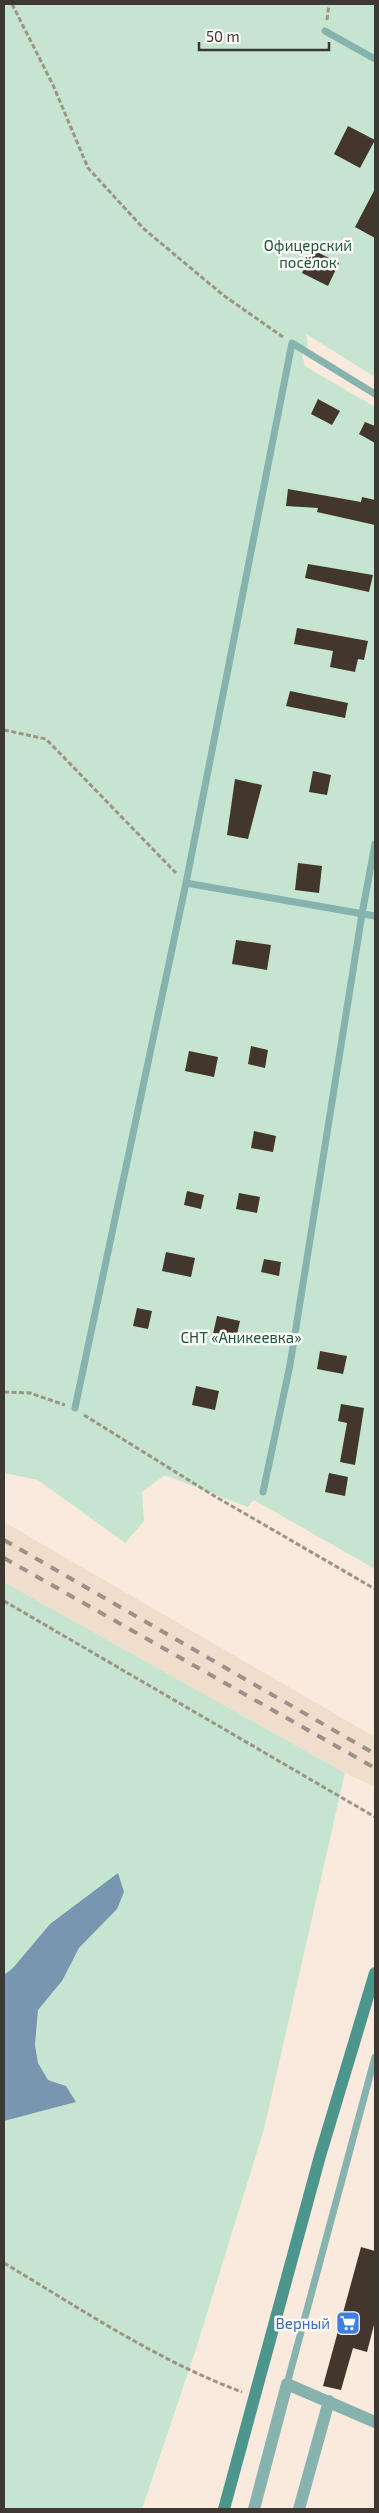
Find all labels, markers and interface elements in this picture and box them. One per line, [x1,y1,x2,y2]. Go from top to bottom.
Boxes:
scale bar [199,20,329,52]
text: 50 m [206,27,240,45]
park label: Офицерский посёлок [264,236,352,271]
park label: СНТ «Аникеевка» [181,1328,301,1346]
supermarket icon: Верный [335,2310,361,2336]
place label: Верный [276,2314,330,2332]

